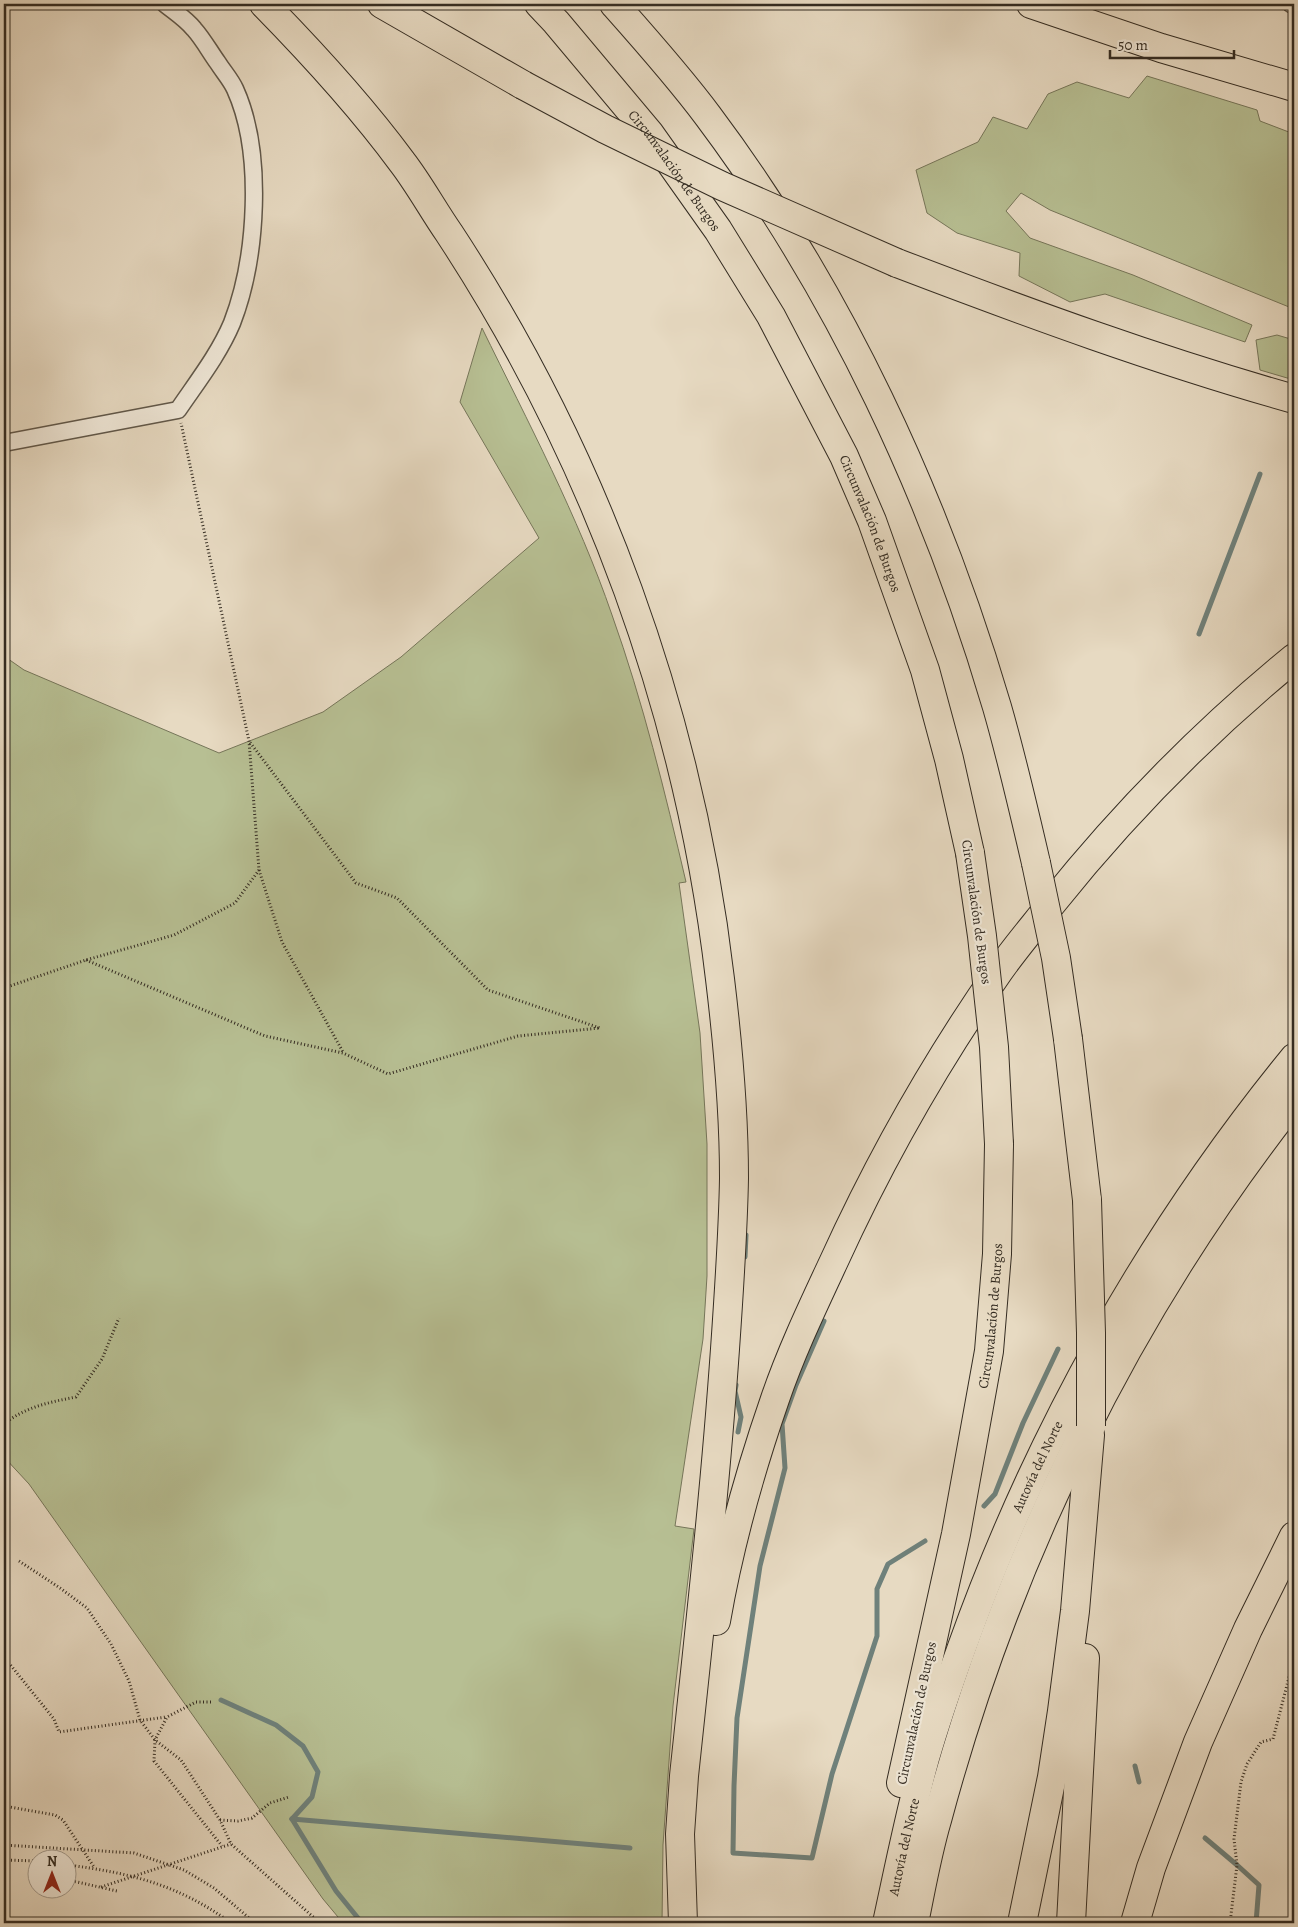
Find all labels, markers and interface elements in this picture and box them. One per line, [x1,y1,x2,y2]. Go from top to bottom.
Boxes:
scale bar [1110,28,1234,60]
text: 50 m [1118,35,1148,55]
street label: Circunvalación de Burgos [624,106,725,235]
street label: Circunvalación de Burgos [835,452,906,595]
street label: Circunvalación de Burgos [957,839,996,986]
street label: Circunvalación de Burgos [973,1243,1007,1390]
street label: Autovía del Norte [1007,1418,1067,1516]
street label: Circunvalación de Burgos [892,1640,941,1786]
street label: Autovía del Norte [884,1796,924,1898]
north arrow [28,1850,78,1900]
text: N [47,1852,57,1871]

